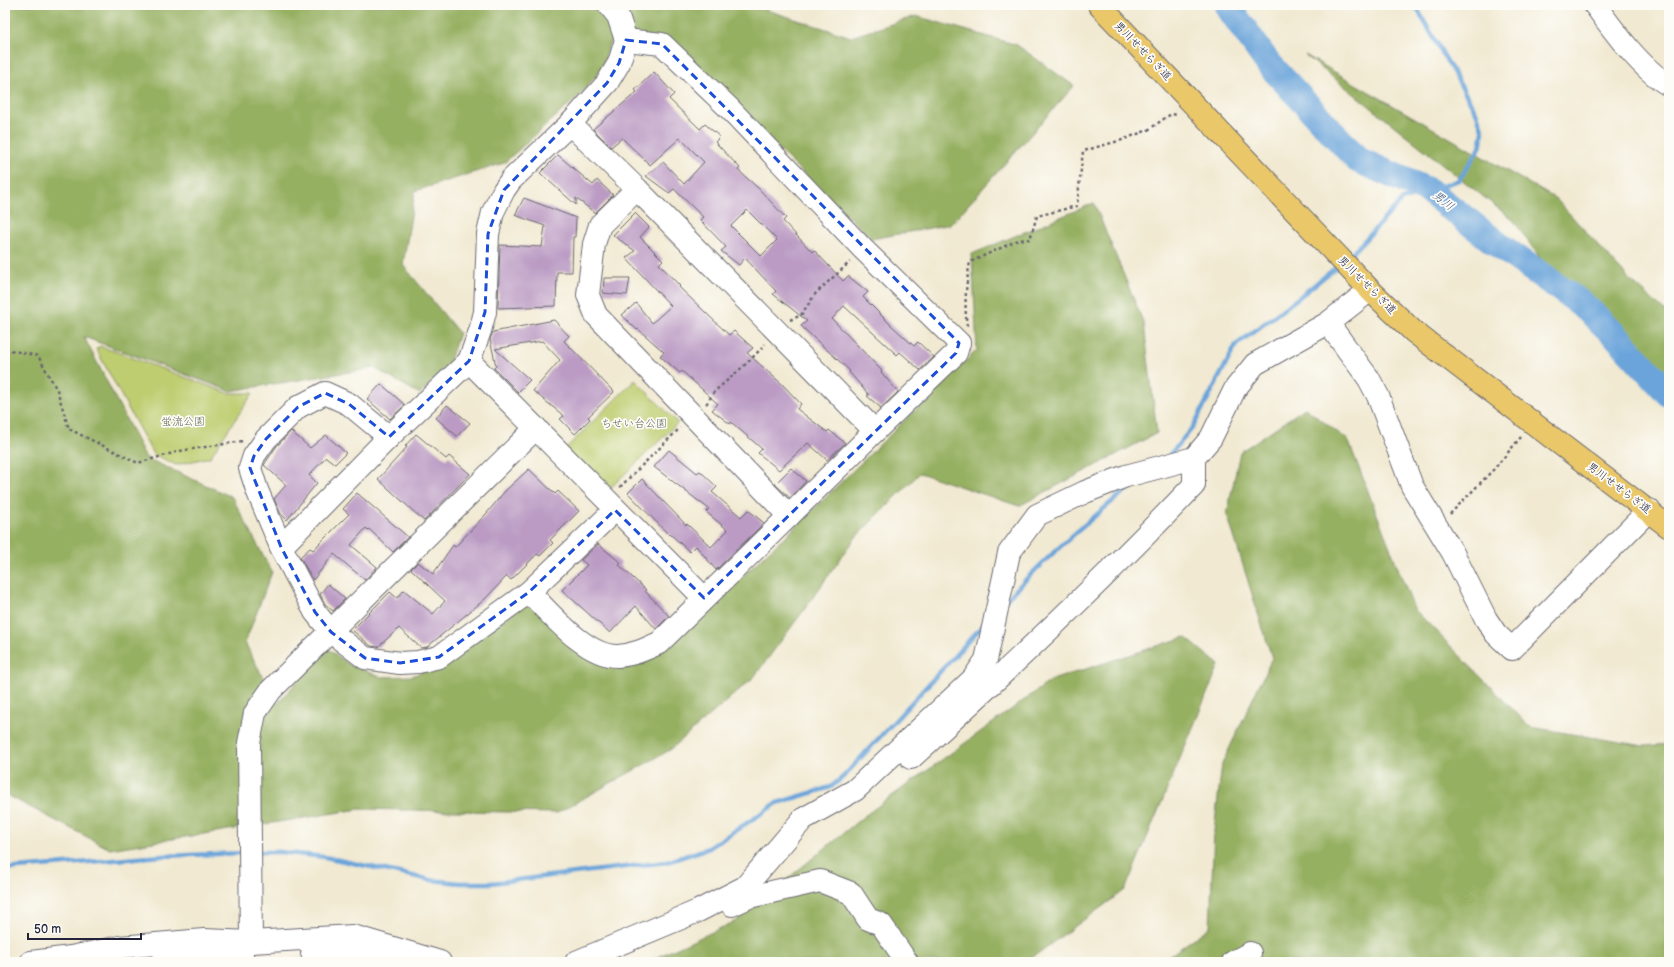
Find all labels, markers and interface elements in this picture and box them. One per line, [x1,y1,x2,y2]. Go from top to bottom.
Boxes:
street label: 男川せせらぎ道 [1112,19,1174,83]
water label: 男川 [1429,188,1457,214]
street label: 男川せせらぎ道 [1335,253,1399,317]
park label: 蛍流公園 [161,415,205,428]
park label: ちせい台公園 [601,417,667,430]
street label: 男川せせらぎ道 [1584,460,1654,516]
scale bar [28,915,141,941]
text: 50 m [34,922,61,937]

